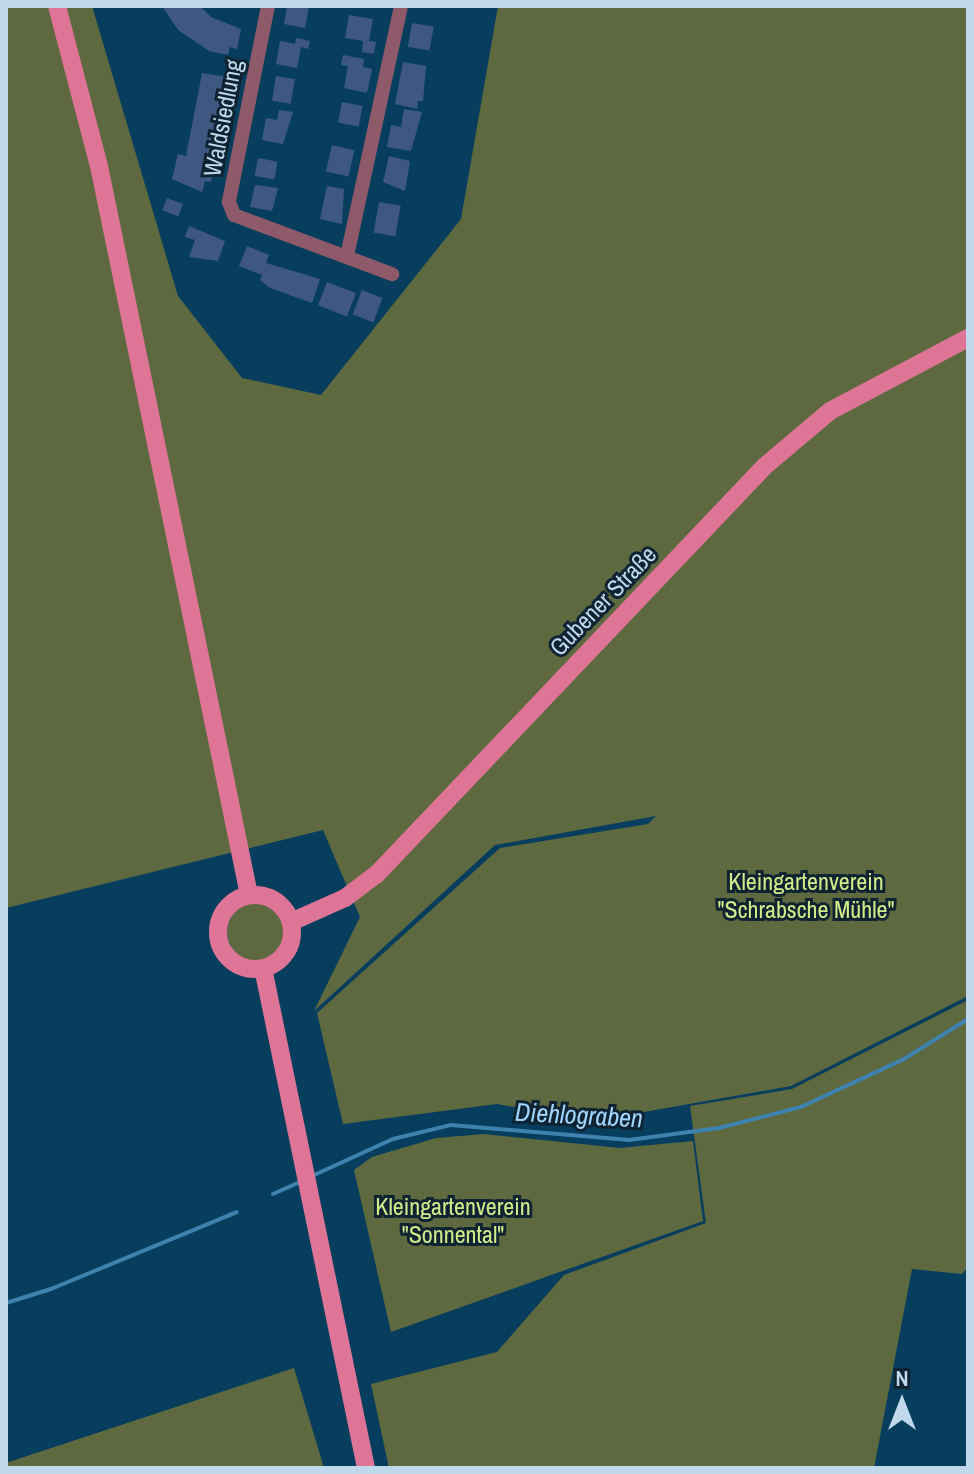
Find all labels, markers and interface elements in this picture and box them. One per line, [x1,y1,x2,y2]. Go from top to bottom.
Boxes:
street label: Waldsiedlung [198,57,248,179]
street label: Gubener Straße [544,540,662,662]
park label: Kleingartenverein "Schrabsche Mühle" [718,868,894,924]
water label: Diehlograben [514,1096,644,1134]
park label: Kleingartenverein "Sonnental" [375,1193,531,1249]
north arrow [862,1362,942,1442]
text: N [895,1363,909,1393]

